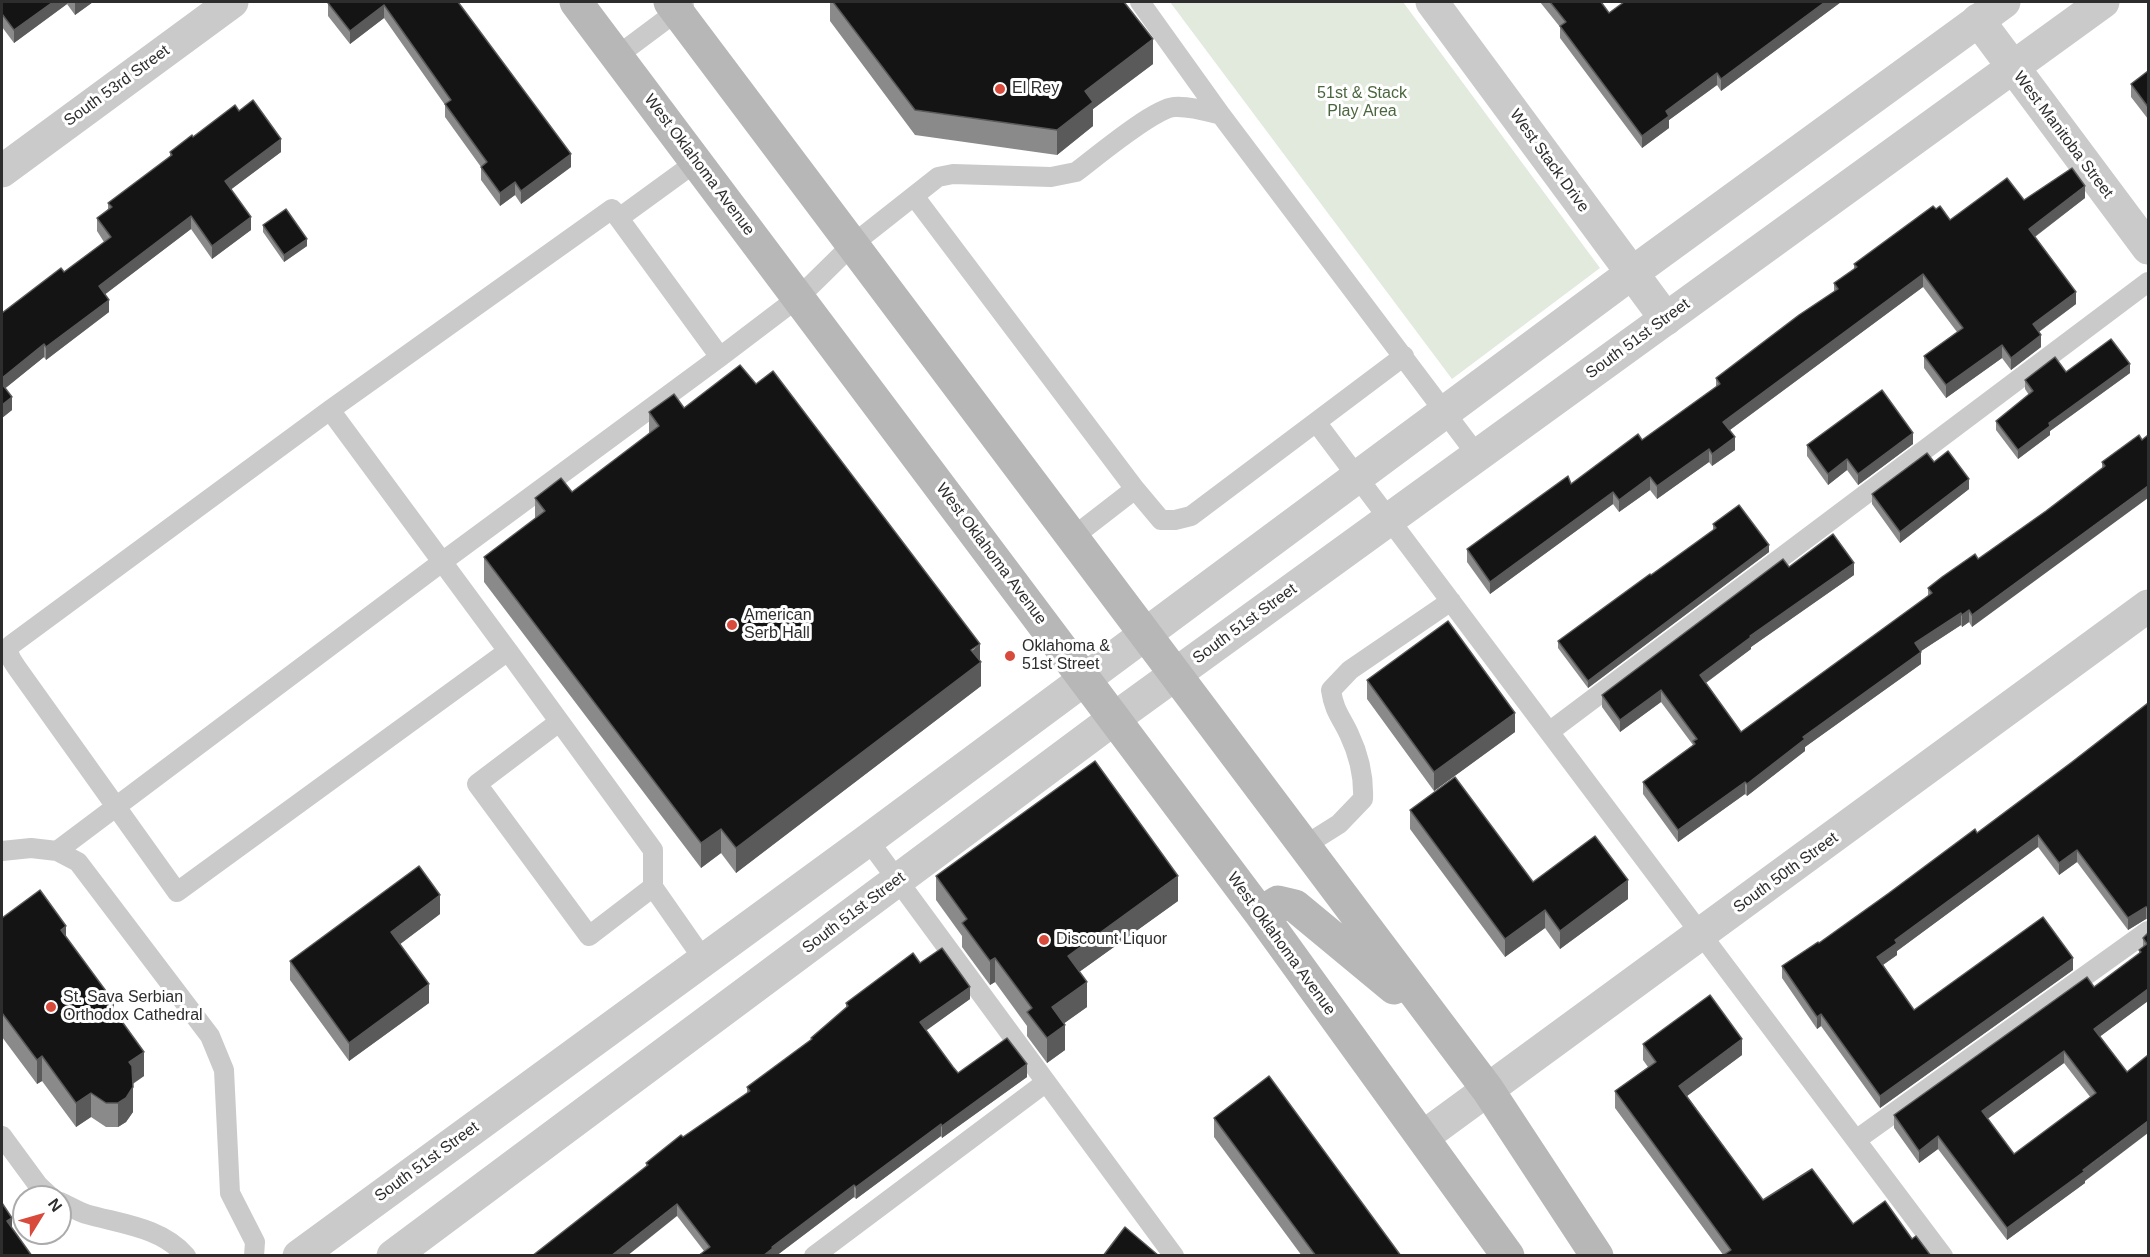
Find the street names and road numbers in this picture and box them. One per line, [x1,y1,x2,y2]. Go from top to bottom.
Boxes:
street label: South 53rd Street [61,41,173,131]
street label: West Manitoba Street [2009,68,2117,202]
street label: West Oklahoma Avenue [640,91,758,239]
street label: West Stack Drive [1505,106,1593,216]
street label: South 51st Street [1582,295,1694,383]
street label: West Oklahoma Avenue [932,480,1050,628]
street label: South 51st Street [1189,580,1301,668]
street label: South 50th Street [1730,829,1842,917]
street label: South 51st Street [799,868,909,958]
street label: West Oklahoma Avenue [1223,869,1339,1019]
street label: South 51st Street [371,1118,483,1206]

